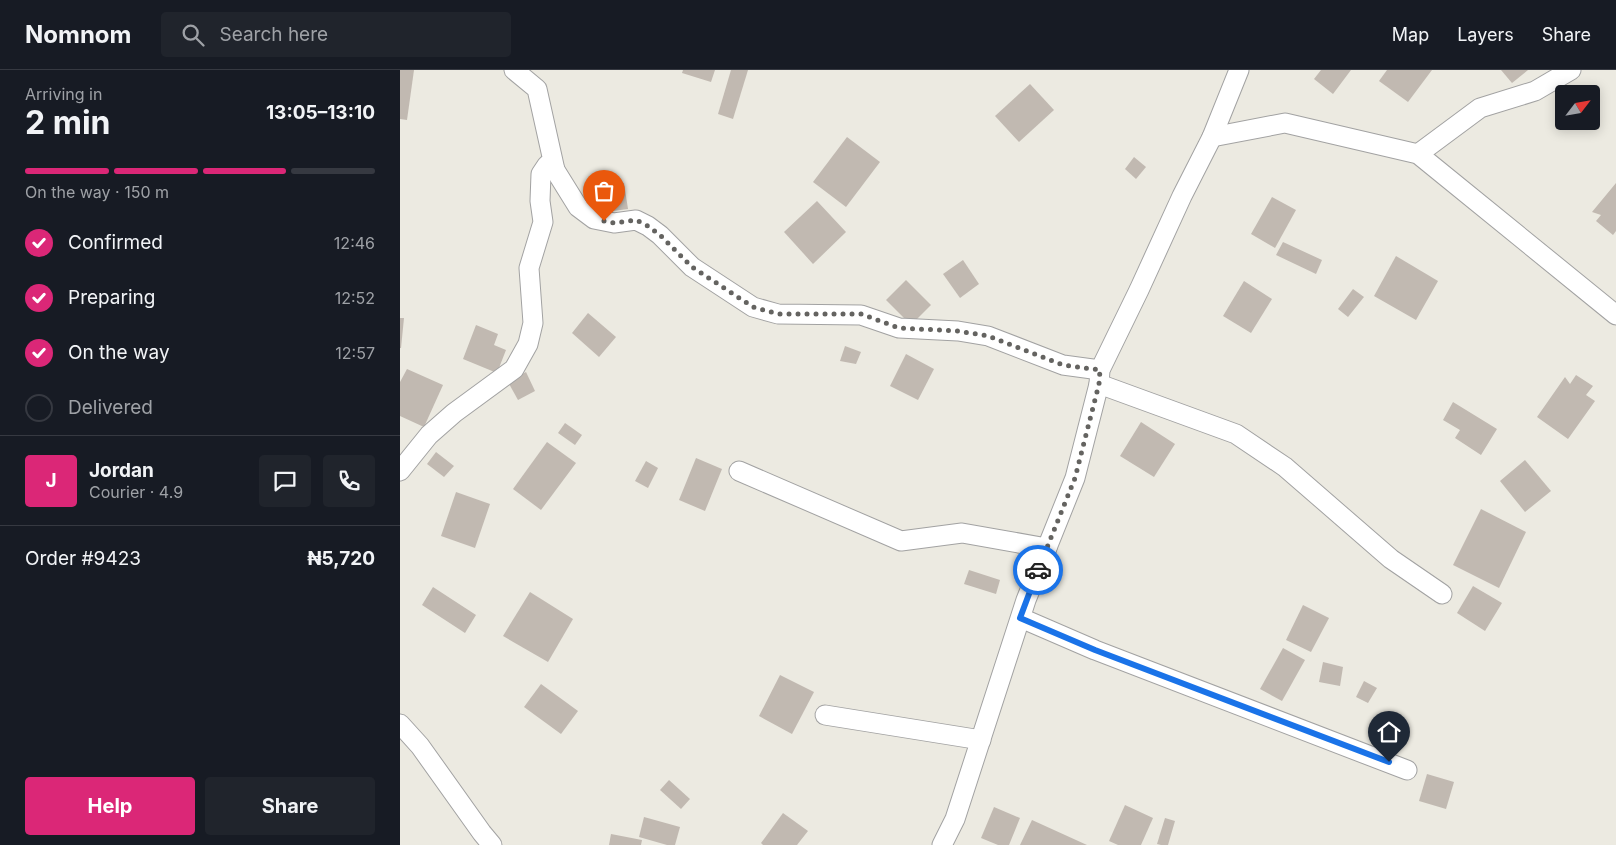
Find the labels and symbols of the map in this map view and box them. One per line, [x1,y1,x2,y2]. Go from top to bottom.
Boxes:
north arrow [1555,85,1600,130]
pin [583,170,625,221]
courier [1013,545,1063,595]
pin [1368,711,1410,762]

